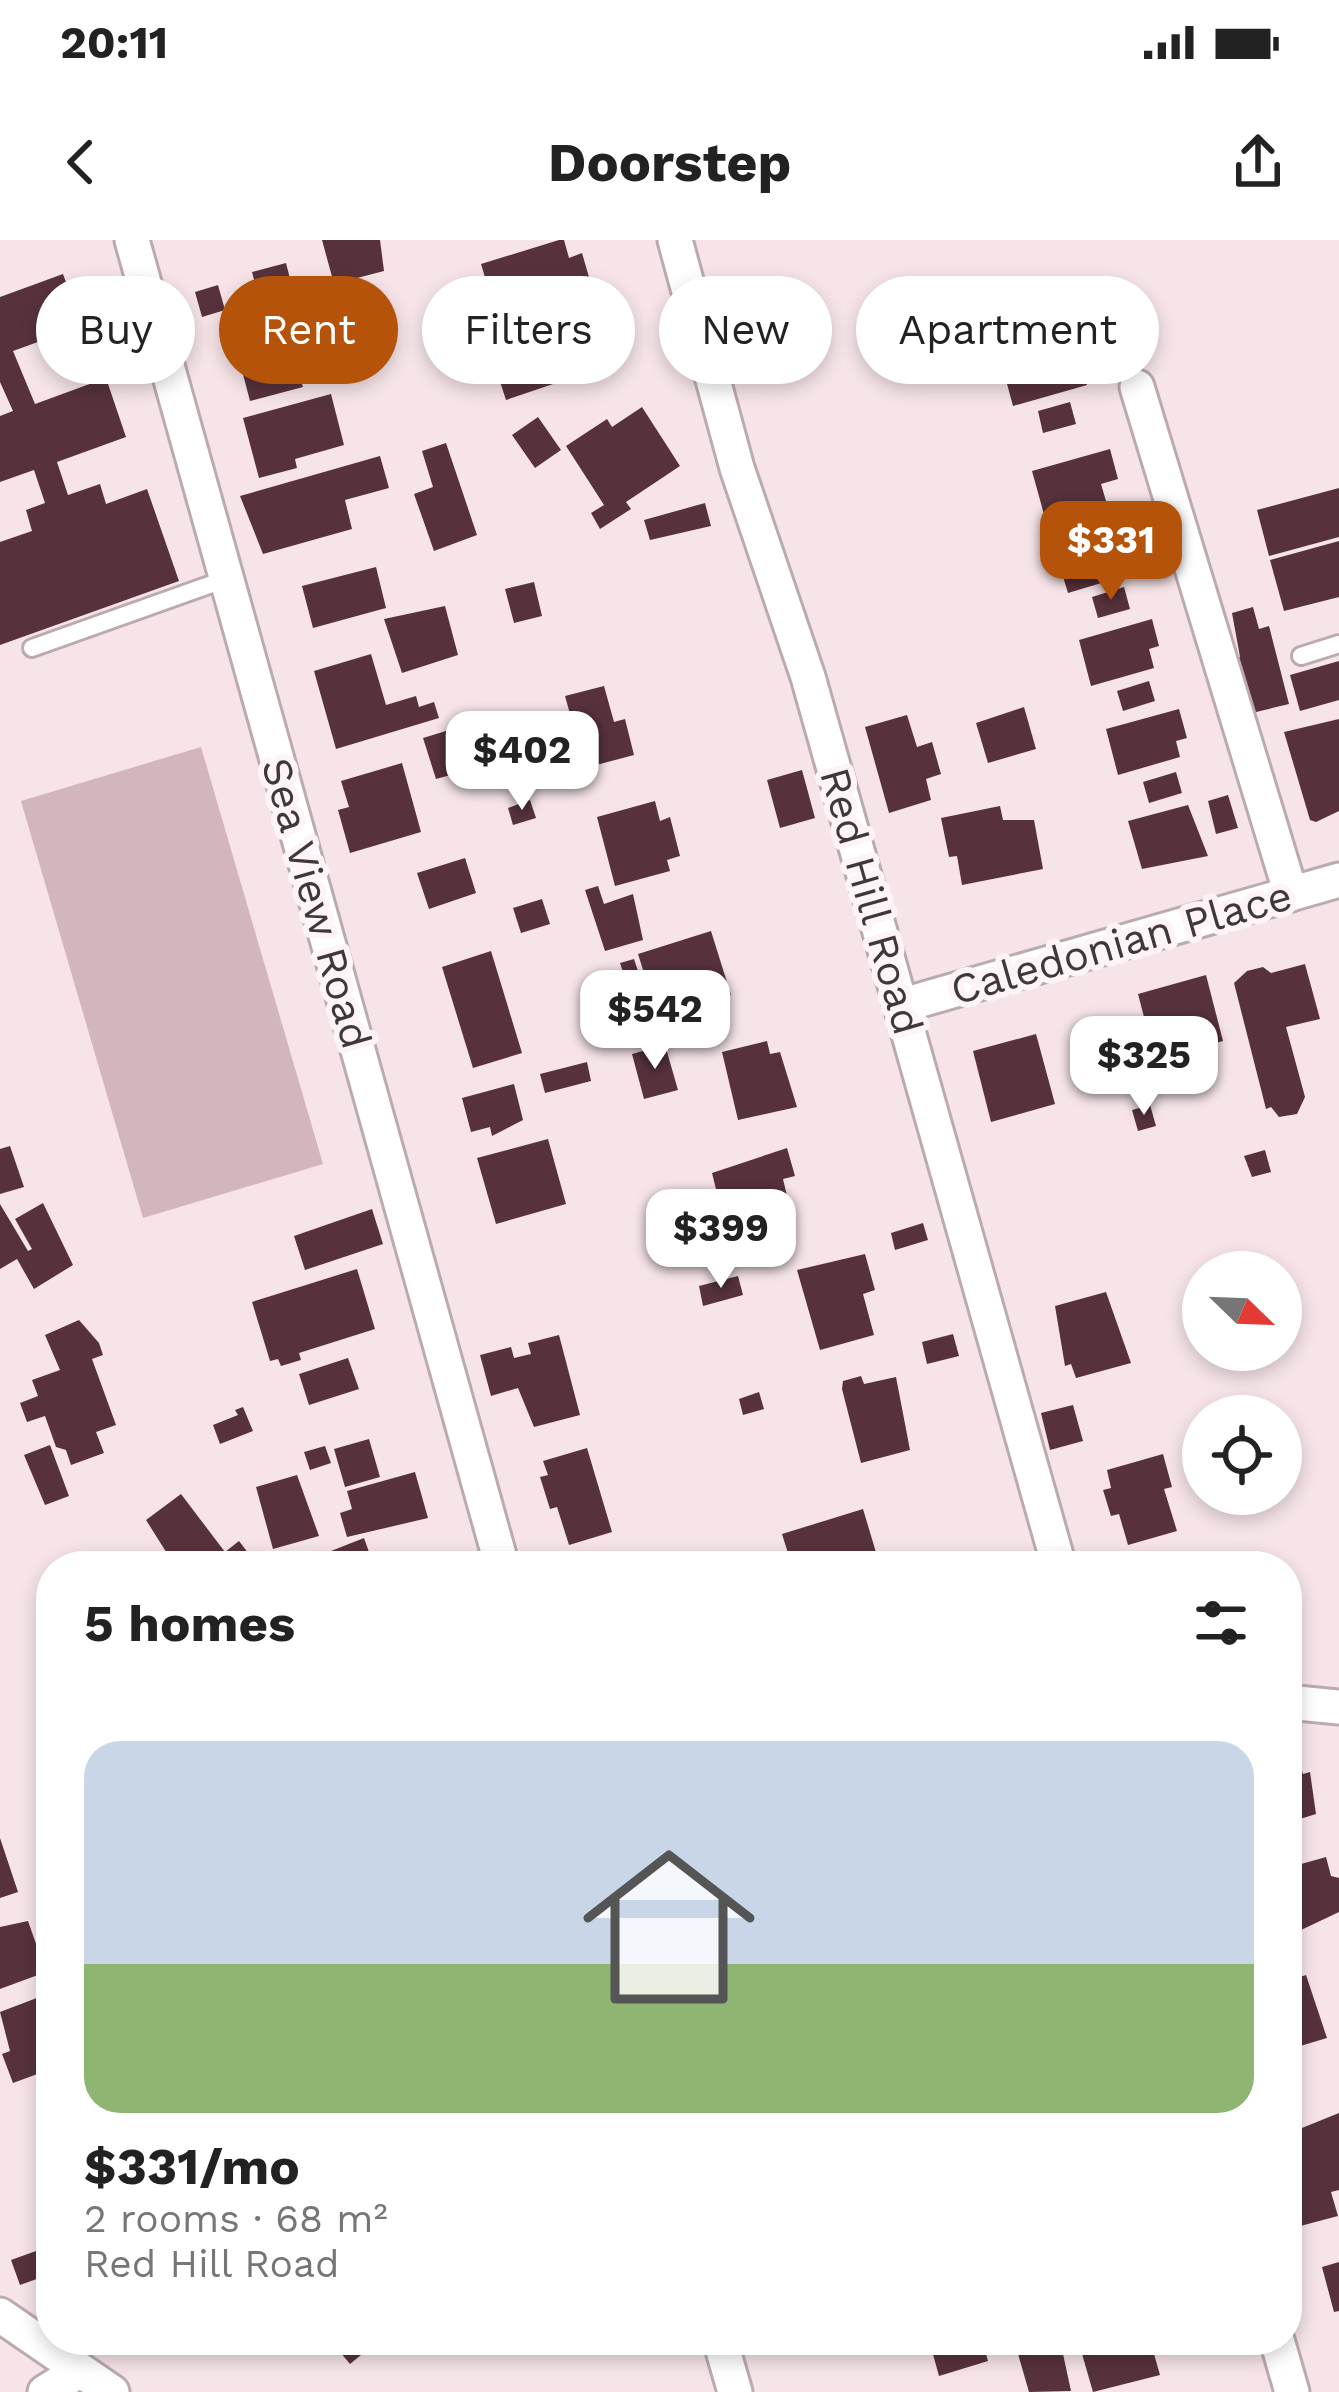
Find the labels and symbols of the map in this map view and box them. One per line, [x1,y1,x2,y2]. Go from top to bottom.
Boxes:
pin: $331 [1040,501,1182,603]
pin: $402 [451,711,593,813]
street label: Sea View Road [252,752,381,1054]
street label: Red Hill Road [810,762,933,1040]
street label: Caledonian Place [945,870,1297,1015]
pin: $542 [584,970,726,1072]
pin: $325 [1073,1016,1215,1118]
pin: $399 [650,1189,792,1291]
north arrow [1182,1251,1302,1371]

